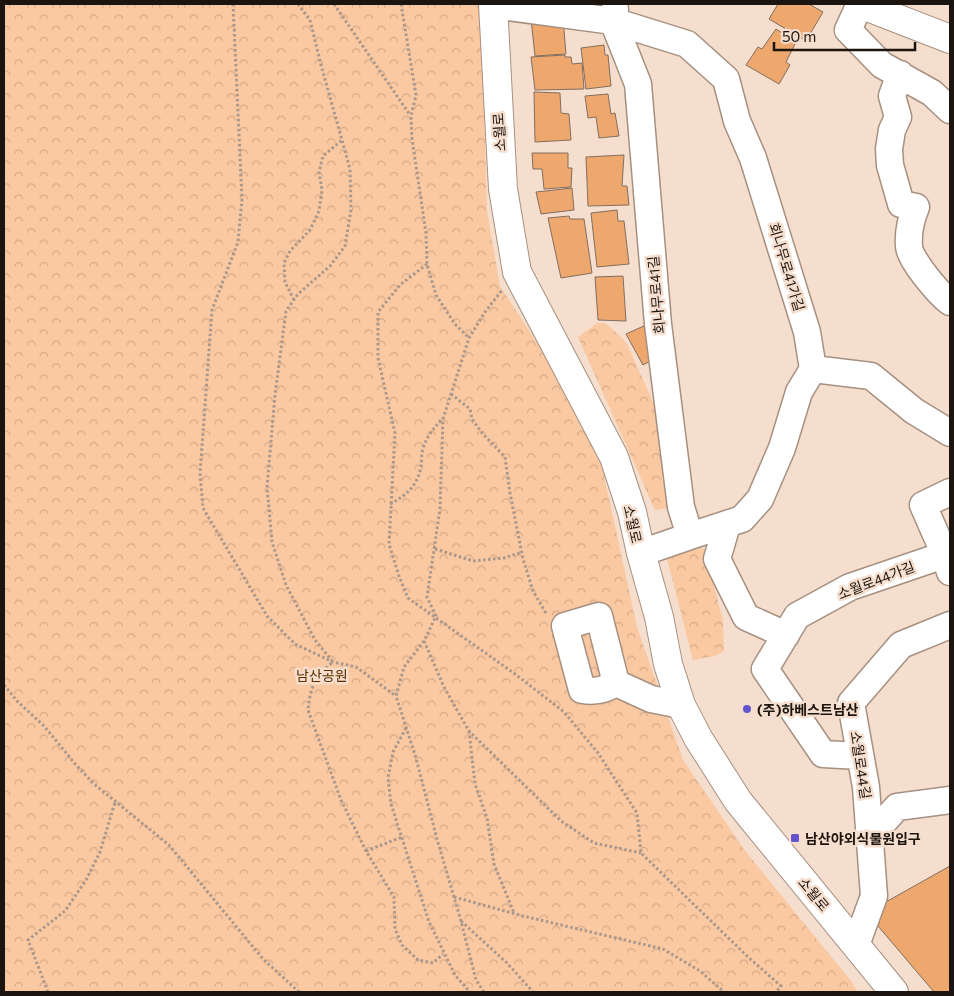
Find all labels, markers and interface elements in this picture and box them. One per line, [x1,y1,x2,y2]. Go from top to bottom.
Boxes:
scale bar [774,20,915,52]
text: 50 m [782,27,816,45]
street label: 소월로 [489,112,509,152]
street label: 회나무로41가길 [766,221,808,313]
street label: 회나무로41길 [644,255,668,335]
street label: 소월로 [620,503,646,545]
street label: 소월로44가길 [835,558,917,602]
park label: 남산공원 [296,667,348,684]
place label: (주)하베스트남산 [757,701,859,718]
marker: (주)하베스트남산 [741,703,753,715]
street label: 소월로44길 [847,730,875,800]
place label: 남산야외식물원입구 [805,830,921,847]
marker: 남산야외식물원입구 [789,832,801,844]
street label: 소월로 [795,874,833,914]

